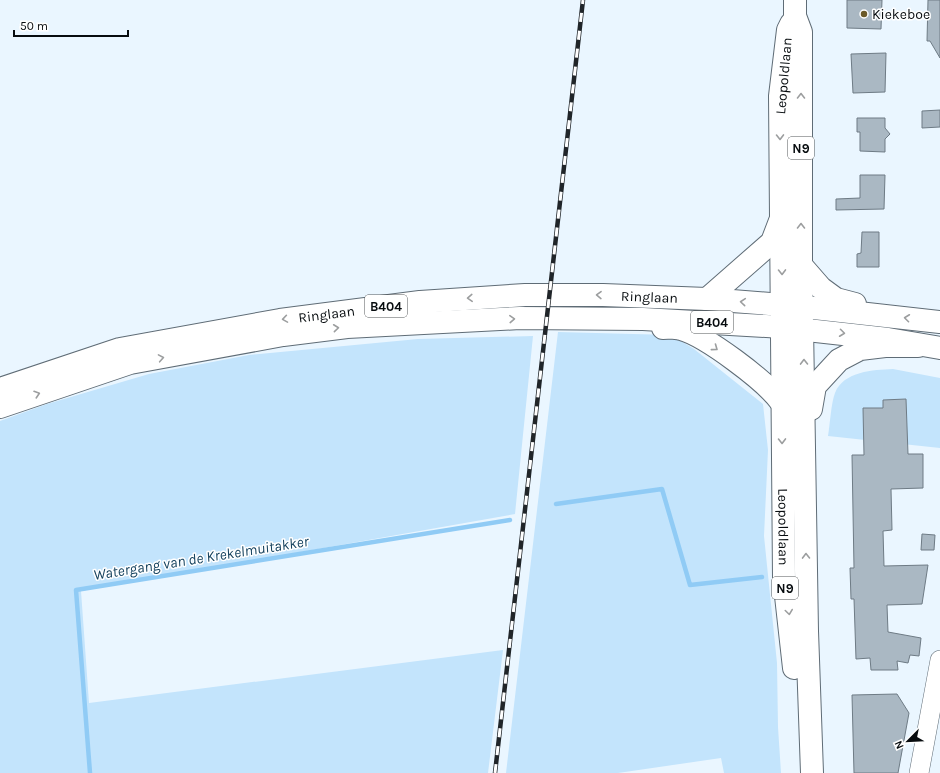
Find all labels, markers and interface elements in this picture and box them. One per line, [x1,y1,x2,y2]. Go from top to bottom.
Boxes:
place label: Kiekeboe [872,6,930,23]
marker: Kiekeboe [859,9,869,19]
scale bar [14,12,128,38]
text: 50 m [20,19,48,33]
street label: Leopoldlaan [772,37,796,115]
one-way arrow [797,93,805,99]
one-way arrow [776,134,784,140]
road number: N9 [788,137,814,159]
one-way arrow [797,223,805,229]
one-way arrow [778,269,786,275]
street label: Ringlaan [621,287,678,306]
one-way arrow [596,291,602,299]
one-way arrow [467,294,473,302]
road number: B404 [365,295,407,317]
one-way arrow [740,298,746,307]
street label: Ringlaan [297,302,356,326]
road number: B404 [691,311,733,333]
one-way arrow [282,314,288,323]
one-way arrow [509,314,515,323]
one-way arrow [904,314,910,323]
one-way arrow [333,324,339,333]
one-way arrow [839,328,845,337]
one-way arrow [711,343,718,350]
one-way arrow [158,354,165,362]
one-way arrow [800,359,808,365]
one-way arrow [33,390,40,399]
one-way arrow [778,438,786,444]
street label: Leopoldlaan [775,488,792,566]
water label: Watergang van de Krekelmuitakker [92,532,311,584]
one-way arrow [802,553,810,559]
road number: N9 [772,577,798,599]
one-way arrow [784,609,793,615]
north arrow [888,721,928,761]
text: N [892,739,907,751]

